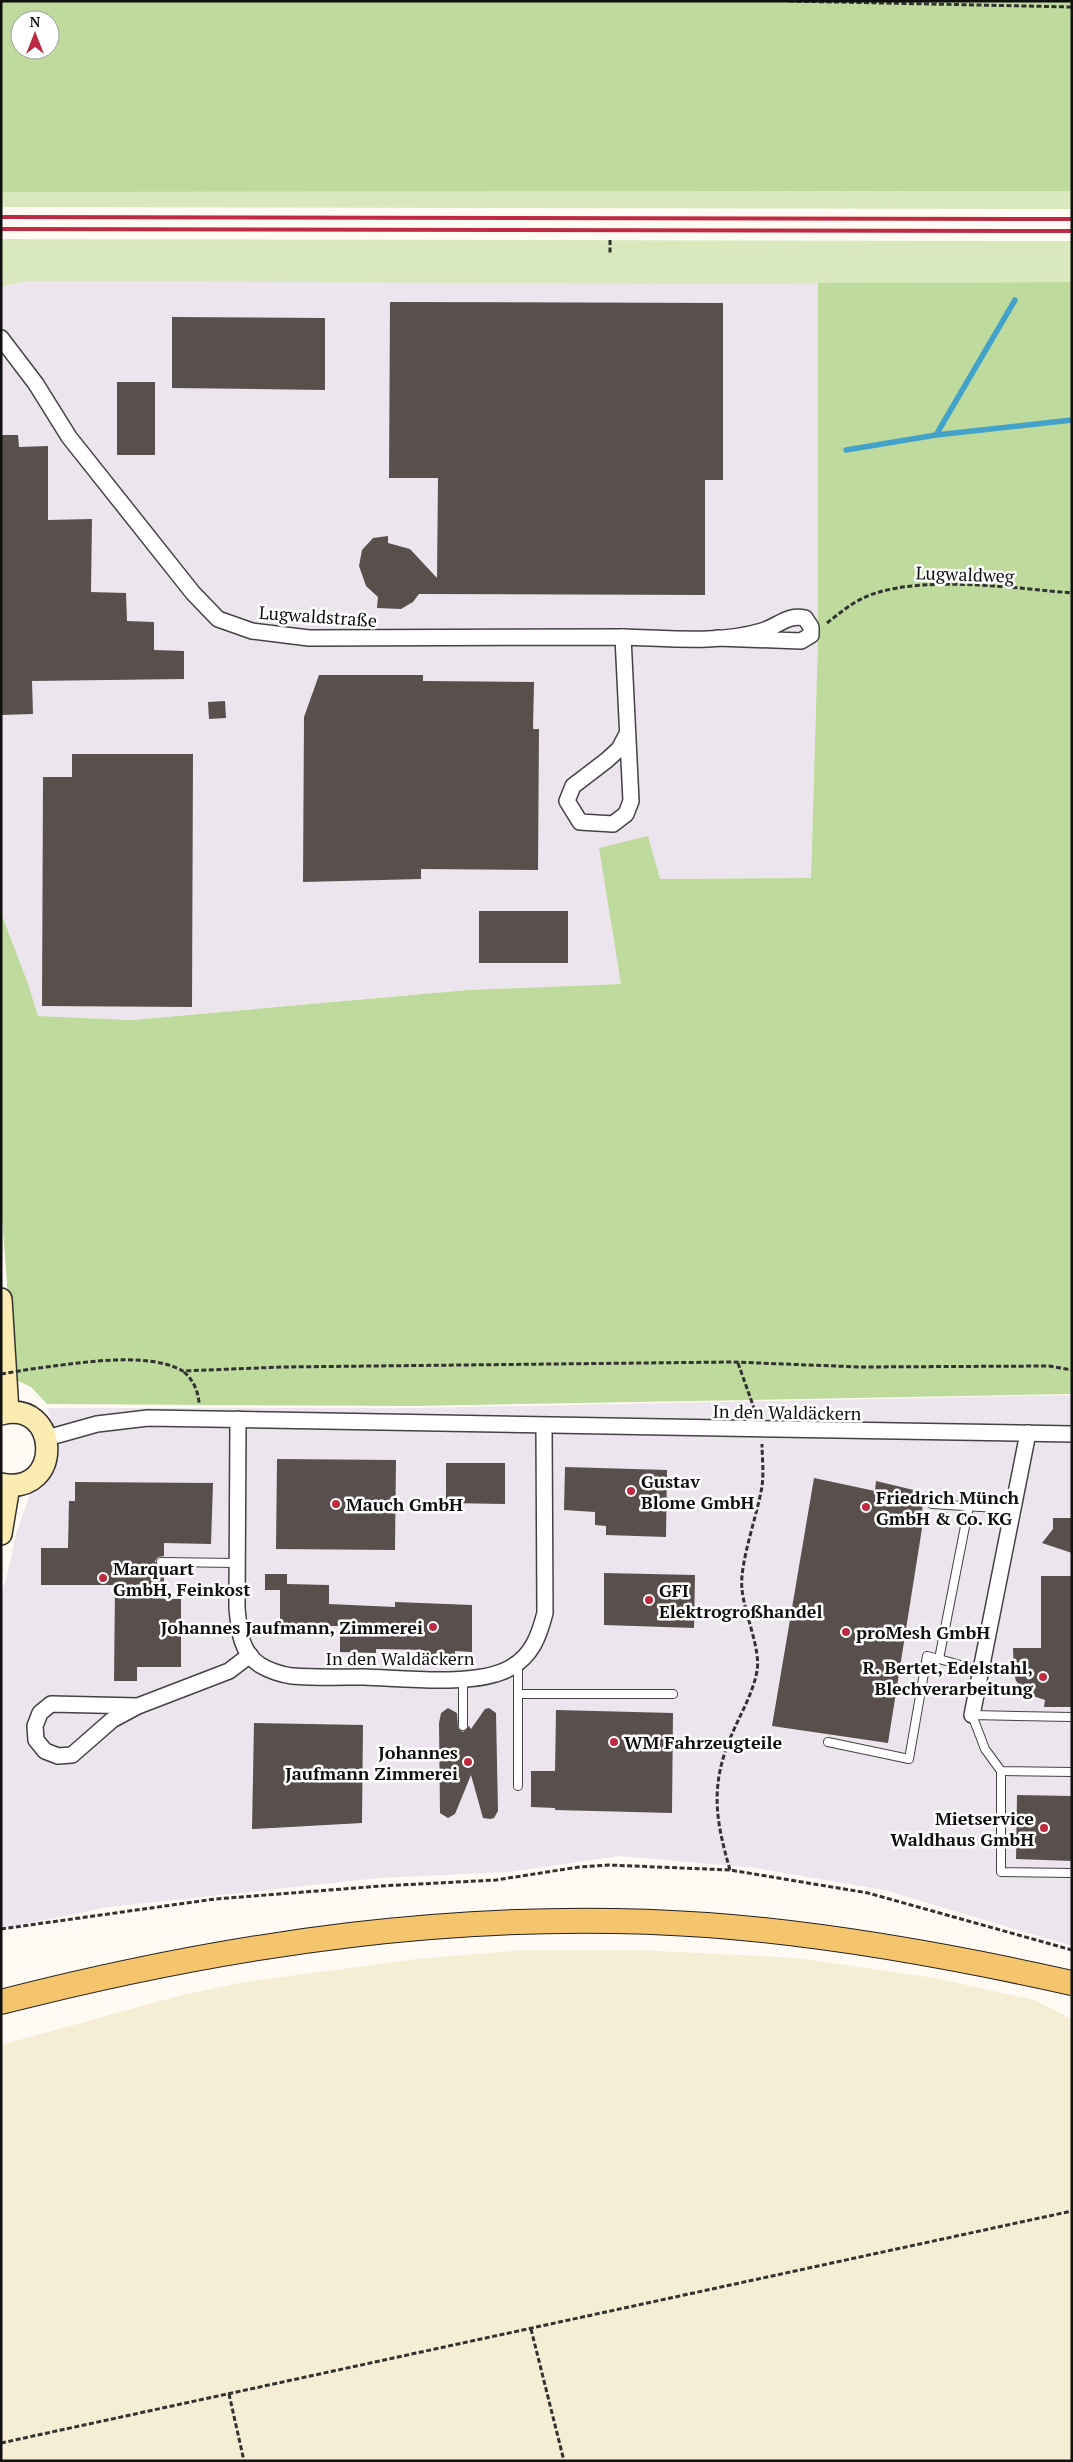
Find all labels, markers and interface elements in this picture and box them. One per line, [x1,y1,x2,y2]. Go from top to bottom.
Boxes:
north arrow [10,10,60,60]
text: N [30,12,41,31]
street label: Lugwaldweg [915,560,1015,588]
street label: Lugwaldstraße [258,600,378,632]
street label: In den Waldäckern [712,1399,862,1425]
place label: Gustav Blome GmbH [641,1469,754,1514]
marker: Gustav Blome GmbH [625,1485,637,1497]
place label: Friedrich Münch GmbH & Co. KG [876,1485,1020,1530]
place label: Mauch GmbH [346,1492,463,1516]
marker: Mauch GmbH [330,1498,342,1510]
marker: Friedrich Münch GmbH & Co. KG [860,1501,872,1513]
place label: Marquart GmbH, Feinkost [113,1556,250,1601]
marker: Marquart GmbH, Feinkost [97,1572,109,1584]
place label: GFI Elektrogroßhandel [659,1578,822,1623]
marker: GFI Elektrogroßhandel [643,1594,655,1606]
place label: Johannes Jaufmann, Zimmerei [161,1615,423,1639]
place label: proMesh GmbH [856,1620,990,1644]
marker: Johannes Jaufmann, Zimmerei [427,1621,439,1633]
marker: proMesh GmbH [840,1626,852,1638]
street label: In den Waldäckern [326,1646,475,1670]
place label: R. Bertet, Edelstahl, Blechverarbeitung [862,1655,1034,1700]
marker: R. Bertet, Edelstahl, Blechverarbeitung [1037,1671,1049,1683]
place label: WM Fahrzeugteile [624,1730,783,1754]
marker: WM Fahrzeugteile [608,1736,620,1748]
place label: Johannes Jaufmann Zimmerei [285,1740,458,1785]
marker: Johannes Jaufmann Zimmerei [462,1756,474,1768]
place label: Mietservice Waldhaus GmbH [890,1806,1034,1851]
marker: Mietservice Waldhaus GmbH [1038,1822,1050,1834]

